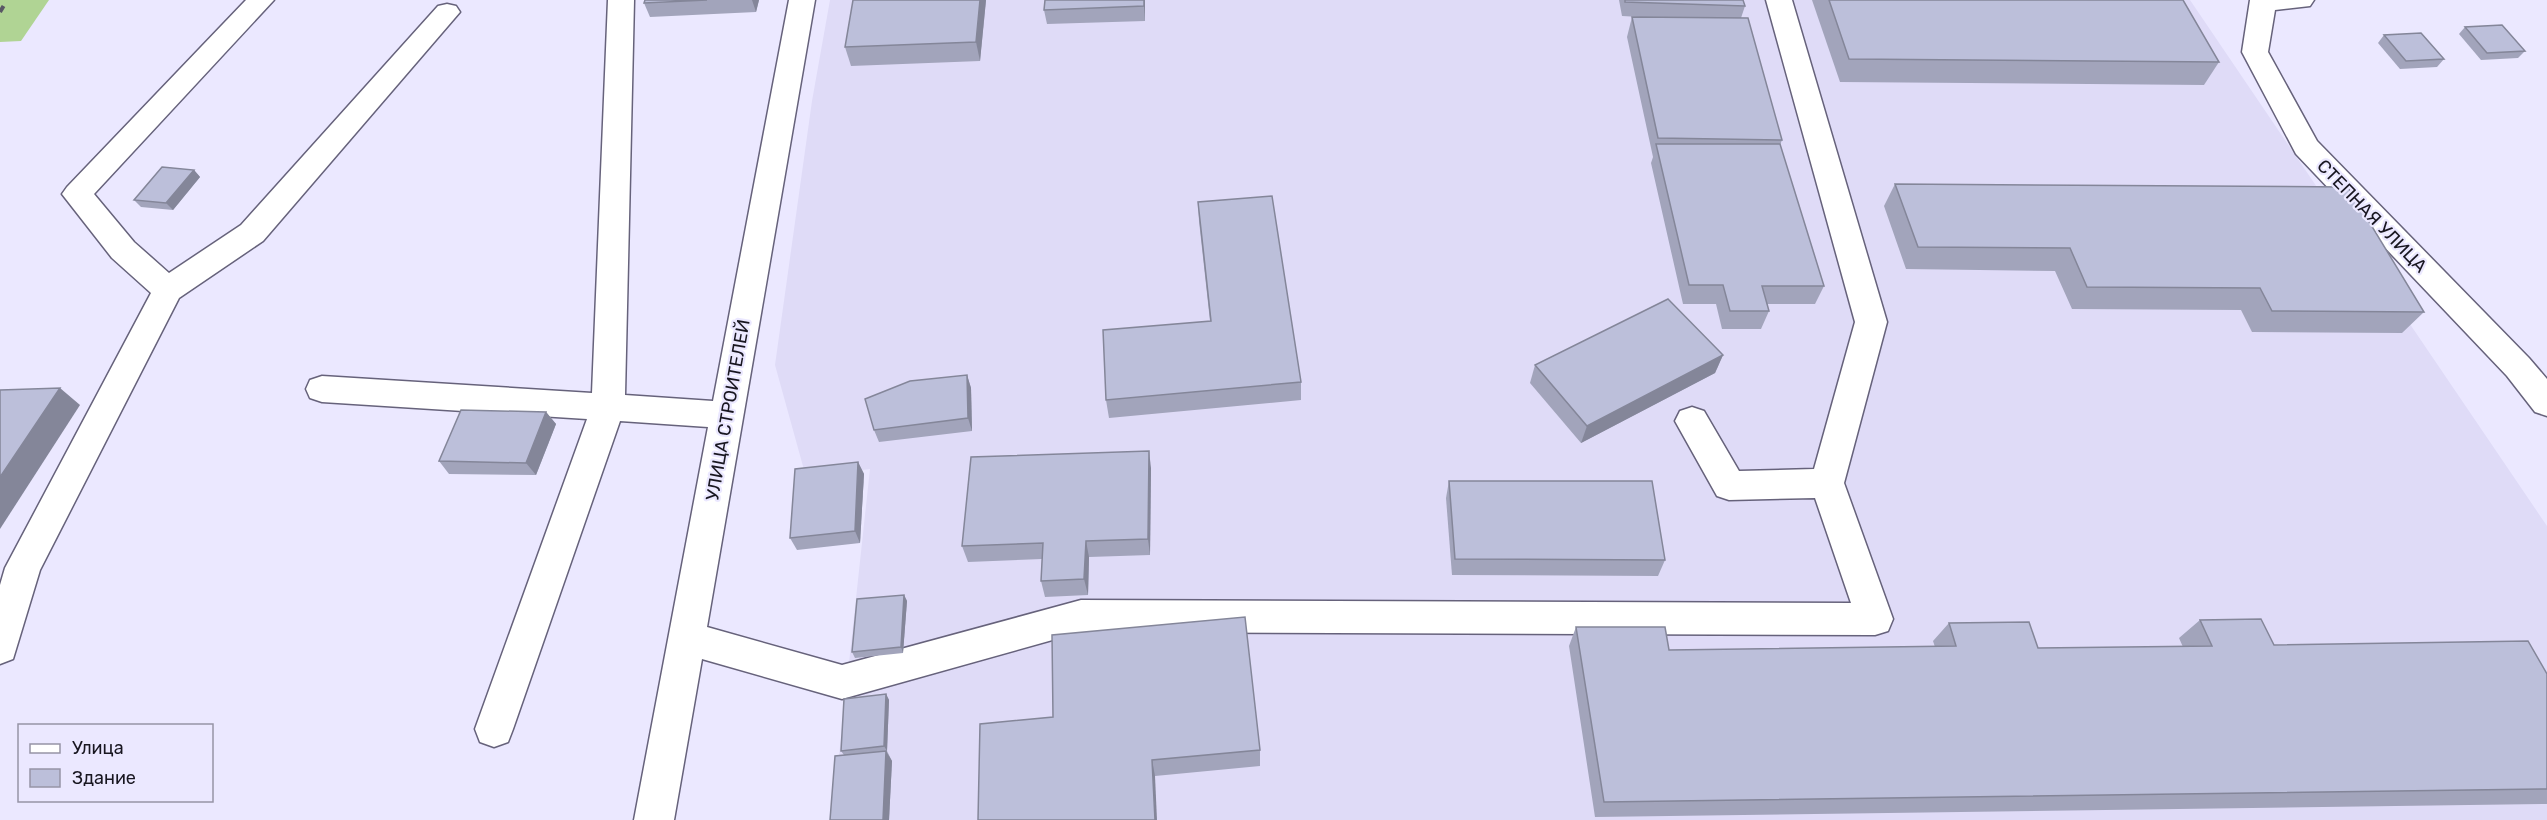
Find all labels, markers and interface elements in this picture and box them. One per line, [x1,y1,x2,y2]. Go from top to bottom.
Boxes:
street label: СТЕПНАЯ УЛИЦА [2312,155,2432,277]
street label: УЛИЦА СТРОИТЕЛЕЙ [701,318,755,502]
legend [18,724,213,802]
text: Улица [72,737,124,759]
text: Здание [72,767,136,789]

